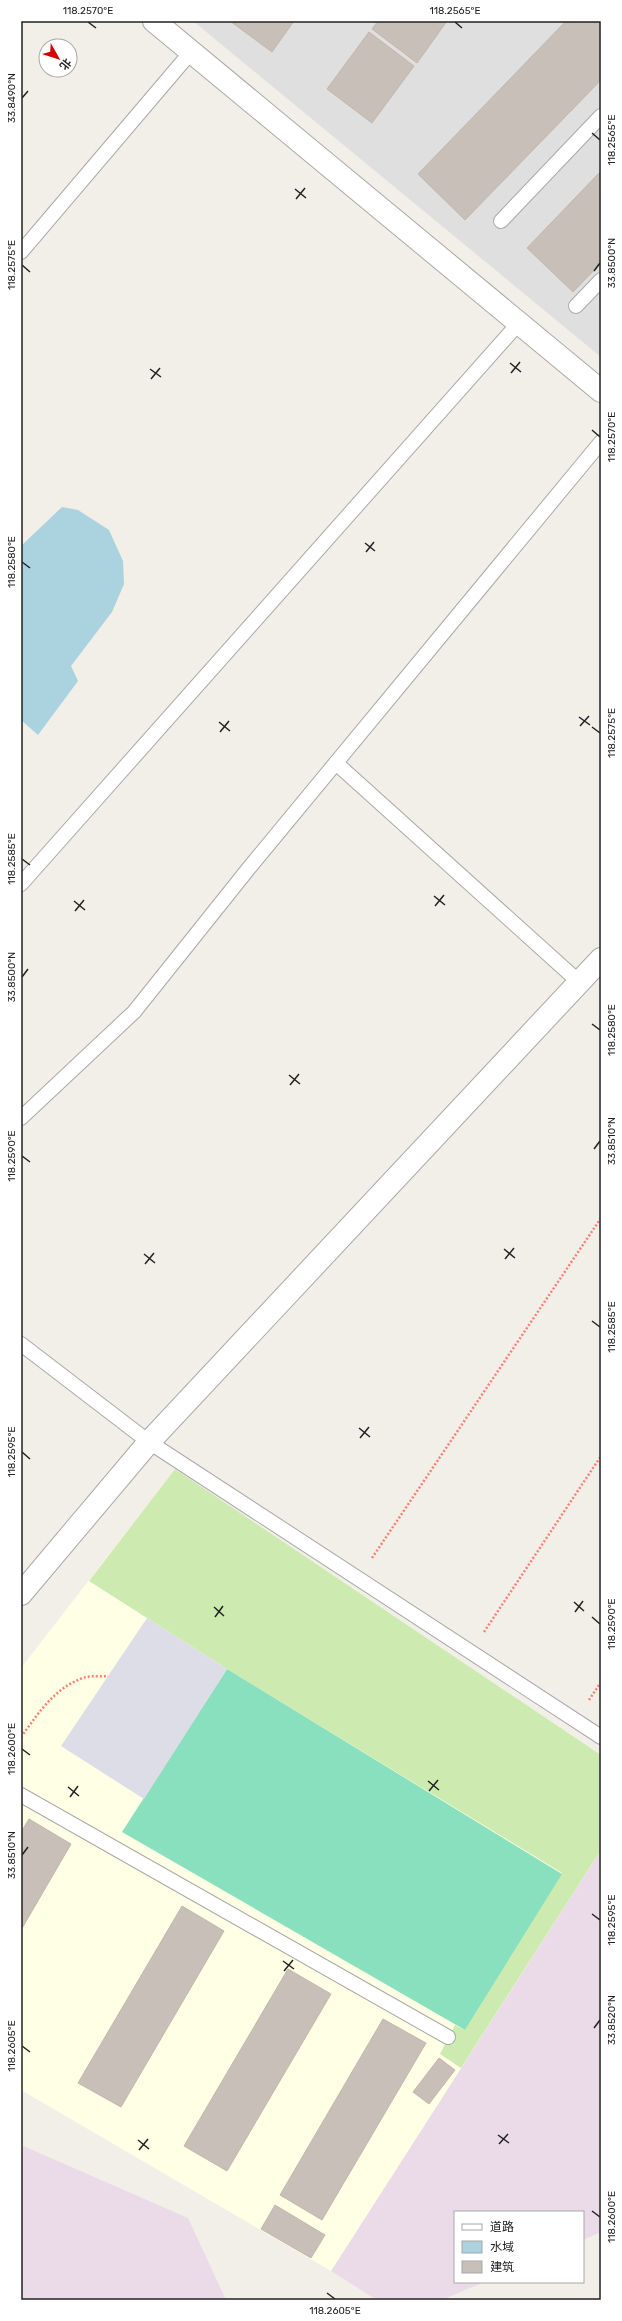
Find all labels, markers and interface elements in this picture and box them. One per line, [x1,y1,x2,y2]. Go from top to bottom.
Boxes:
text: 118.2570°E [63,5,113,17]
text: 118.2565°E [429,5,481,17]
north arrow [38,38,78,78]
text: 北 [57,56,74,72]
text: 33.8490°N [6,73,18,123]
text: 118.2565°E [606,114,618,166]
text: 33.8500°N [606,238,618,288]
text: 118.2575°E [6,240,18,290]
text: 118.2570°E [606,412,618,462]
text: 118.2580°E [6,536,18,588]
text: 118.2575°E [606,708,618,758]
text: 118.2585°E [6,833,18,885]
text: 33.8500°N [6,952,18,1002]
text: 118.2580°E [606,1004,618,1056]
text: 33.8510°N [606,1117,618,1165]
text: 118.2590°E [6,1130,18,1182]
text: 118.2585°E [606,1301,618,1353]
text: 118.2595°E [6,1427,18,1477]
text: 118.2590°E [606,1598,618,1650]
text: 118.2600°E [6,1723,18,1775]
text: 33.8510°N [6,1831,18,1879]
text: 118.2595°E [606,1895,618,1945]
text: 33.8520°N [606,1995,618,2045]
text: 118.2605°E [6,2020,18,2072]
text: 118.2600°E [606,2191,618,2243]
legend [454,2211,584,2283]
text: 道路 [490,2220,514,2234]
text: 水域 [490,2240,514,2254]
text: 建筑 [490,2260,514,2274]
text: 118.2605°E [309,2305,361,2317]

